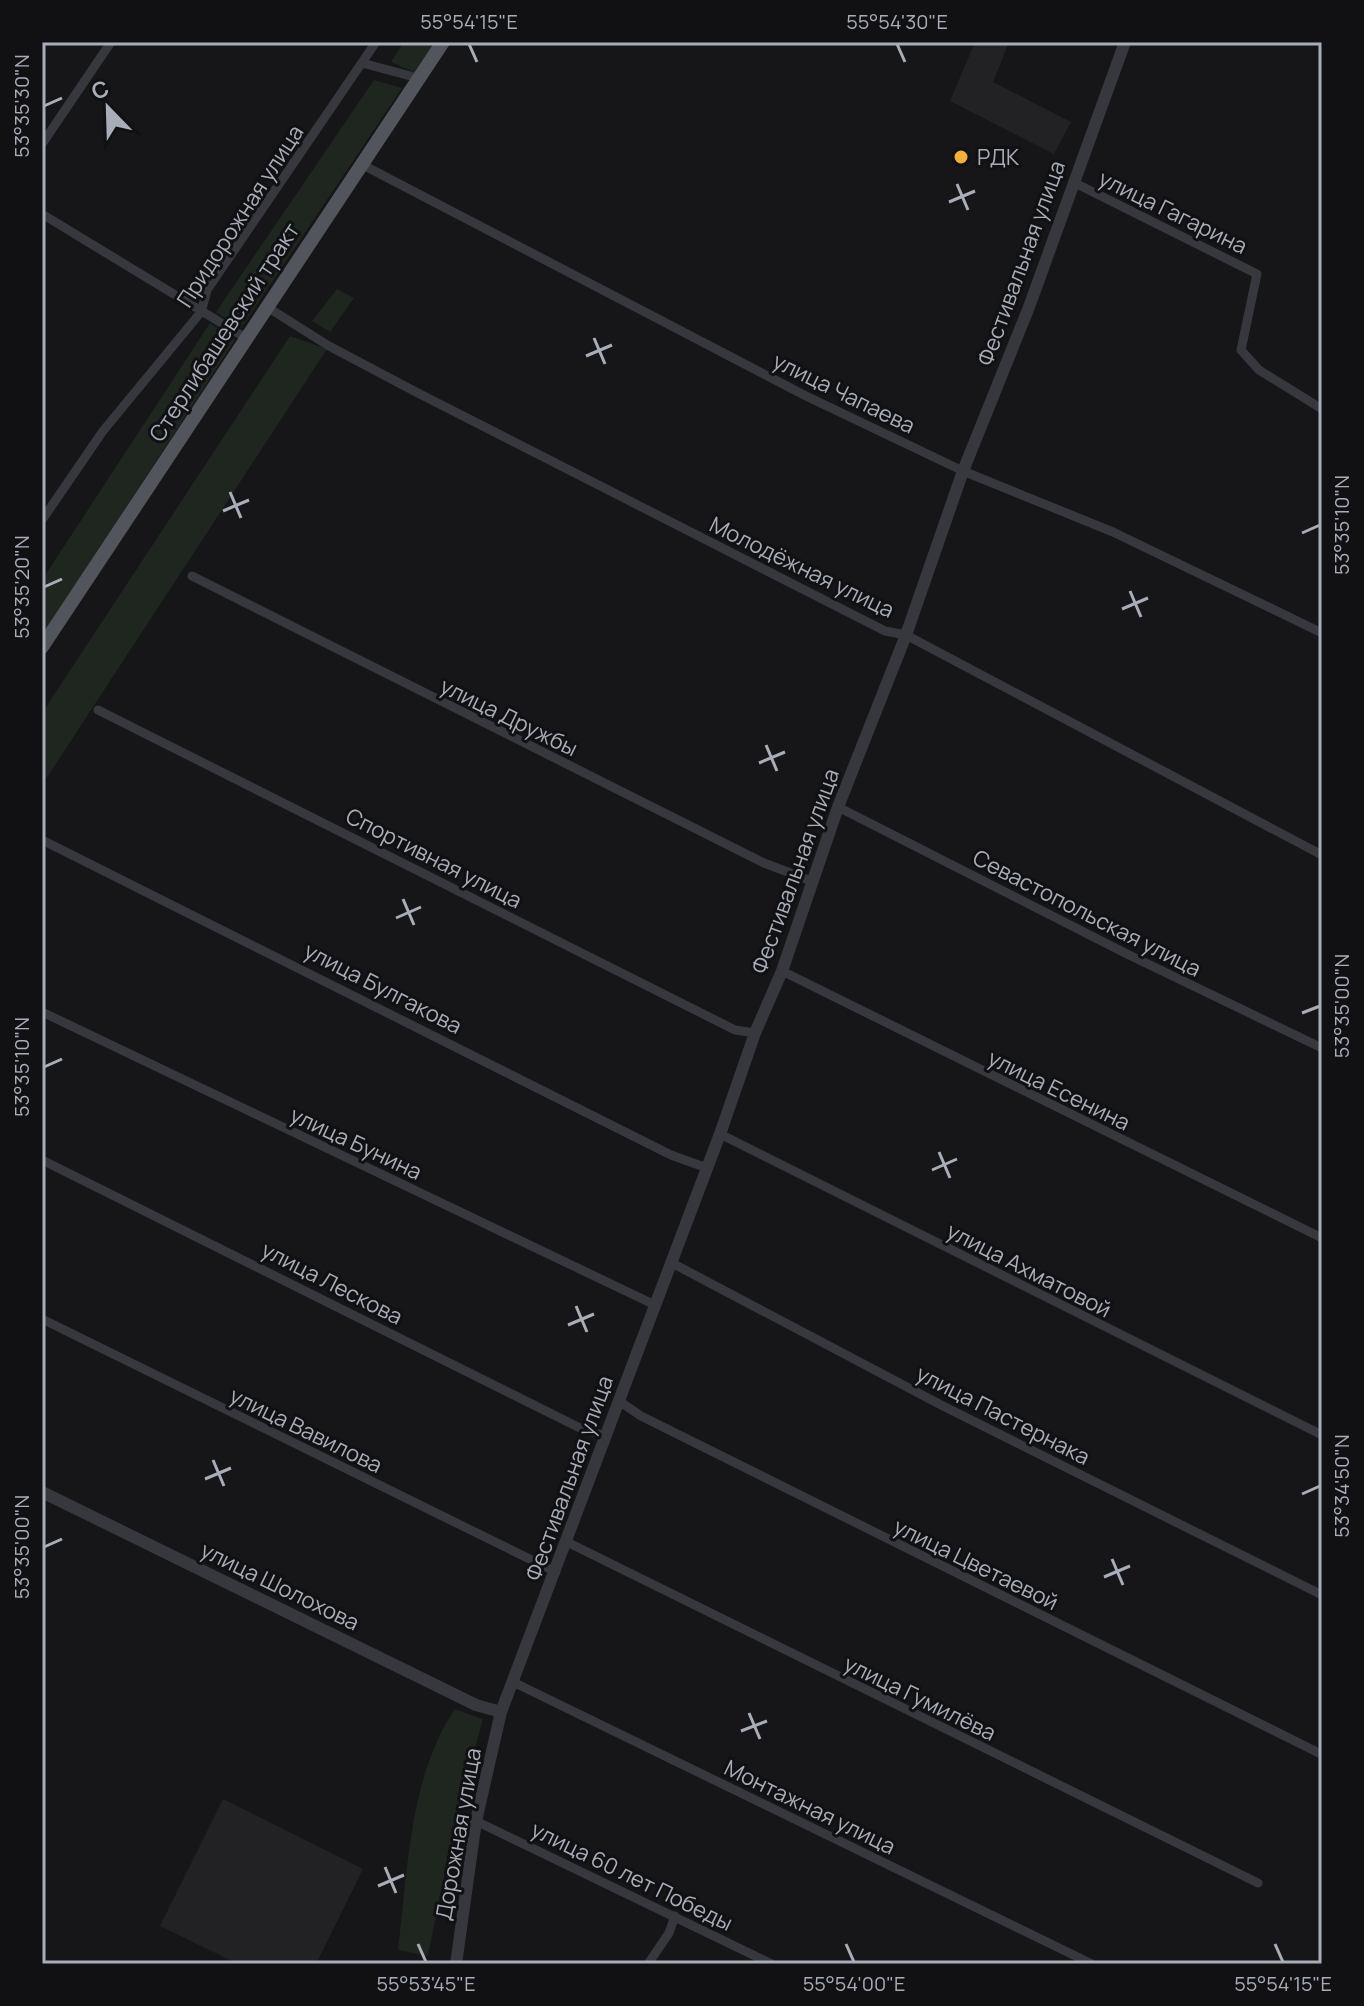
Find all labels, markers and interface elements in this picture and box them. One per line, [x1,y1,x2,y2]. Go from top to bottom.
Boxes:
text: 55°54'15"E [420,8,518,35]
text: 55°54'30"E [846,8,948,35]
text: 53°35'30"N [8,54,35,158]
north arrow [68,68,148,148]
text: С [87,73,114,107]
street label: Придорожная улица [170,119,310,313]
place label: РДК [977,142,1020,172]
marker: РДК [952,148,970,166]
street label: Фестивальная улица [970,156,1072,370]
street label: улица Гагарина [1094,163,1252,261]
street label: Стерлибашевский тракт [142,217,306,447]
street label: улица Чапаева [768,346,920,440]
text: 53°35'10"N [1328,475,1355,575]
street label: Молодёжная улица [705,509,899,625]
text: 53°35'20"N [8,535,35,639]
street label: улица Дружбы [435,671,583,763]
street label: Фестивальная улица [744,764,846,978]
street label: Спортивная улица [341,801,527,915]
street label: Севастопольская улица [968,842,1206,984]
street label: улица Булгакова [299,935,467,1041]
text: 53°35'00"N [1328,954,1355,1058]
text: 53°35'10"N [8,1017,35,1117]
street label: улица Есенина [983,1043,1135,1137]
street label: улица Бунина [285,1099,427,1187]
street label: улица Ахматовой [942,1216,1116,1324]
street label: улица Лескова [256,1235,408,1331]
street label: улица Пастернака [911,1358,1095,1472]
street label: Фестивальная улица [518,1371,620,1585]
street label: улица Вавилова [225,1380,387,1480]
text: 53°34'50"N [1328,1434,1355,1538]
text: 53°35'00"N [8,1495,35,1599]
street label: улица Цветаевой [889,1511,1063,1617]
street label: улица Шолохова [196,1535,364,1637]
street label: улица Гумилёва [839,1648,1001,1748]
street label: Дорожная улица [428,1746,488,1922]
street label: Монтажная улица [720,1753,900,1861]
street label: улица 60 лет Победы [526,1814,738,1938]
text: 55°53'45"E [376,1970,476,1997]
text: 55°54'00"E [803,1970,905,1997]
text: 55°54'15"E [1234,1970,1332,1997]

